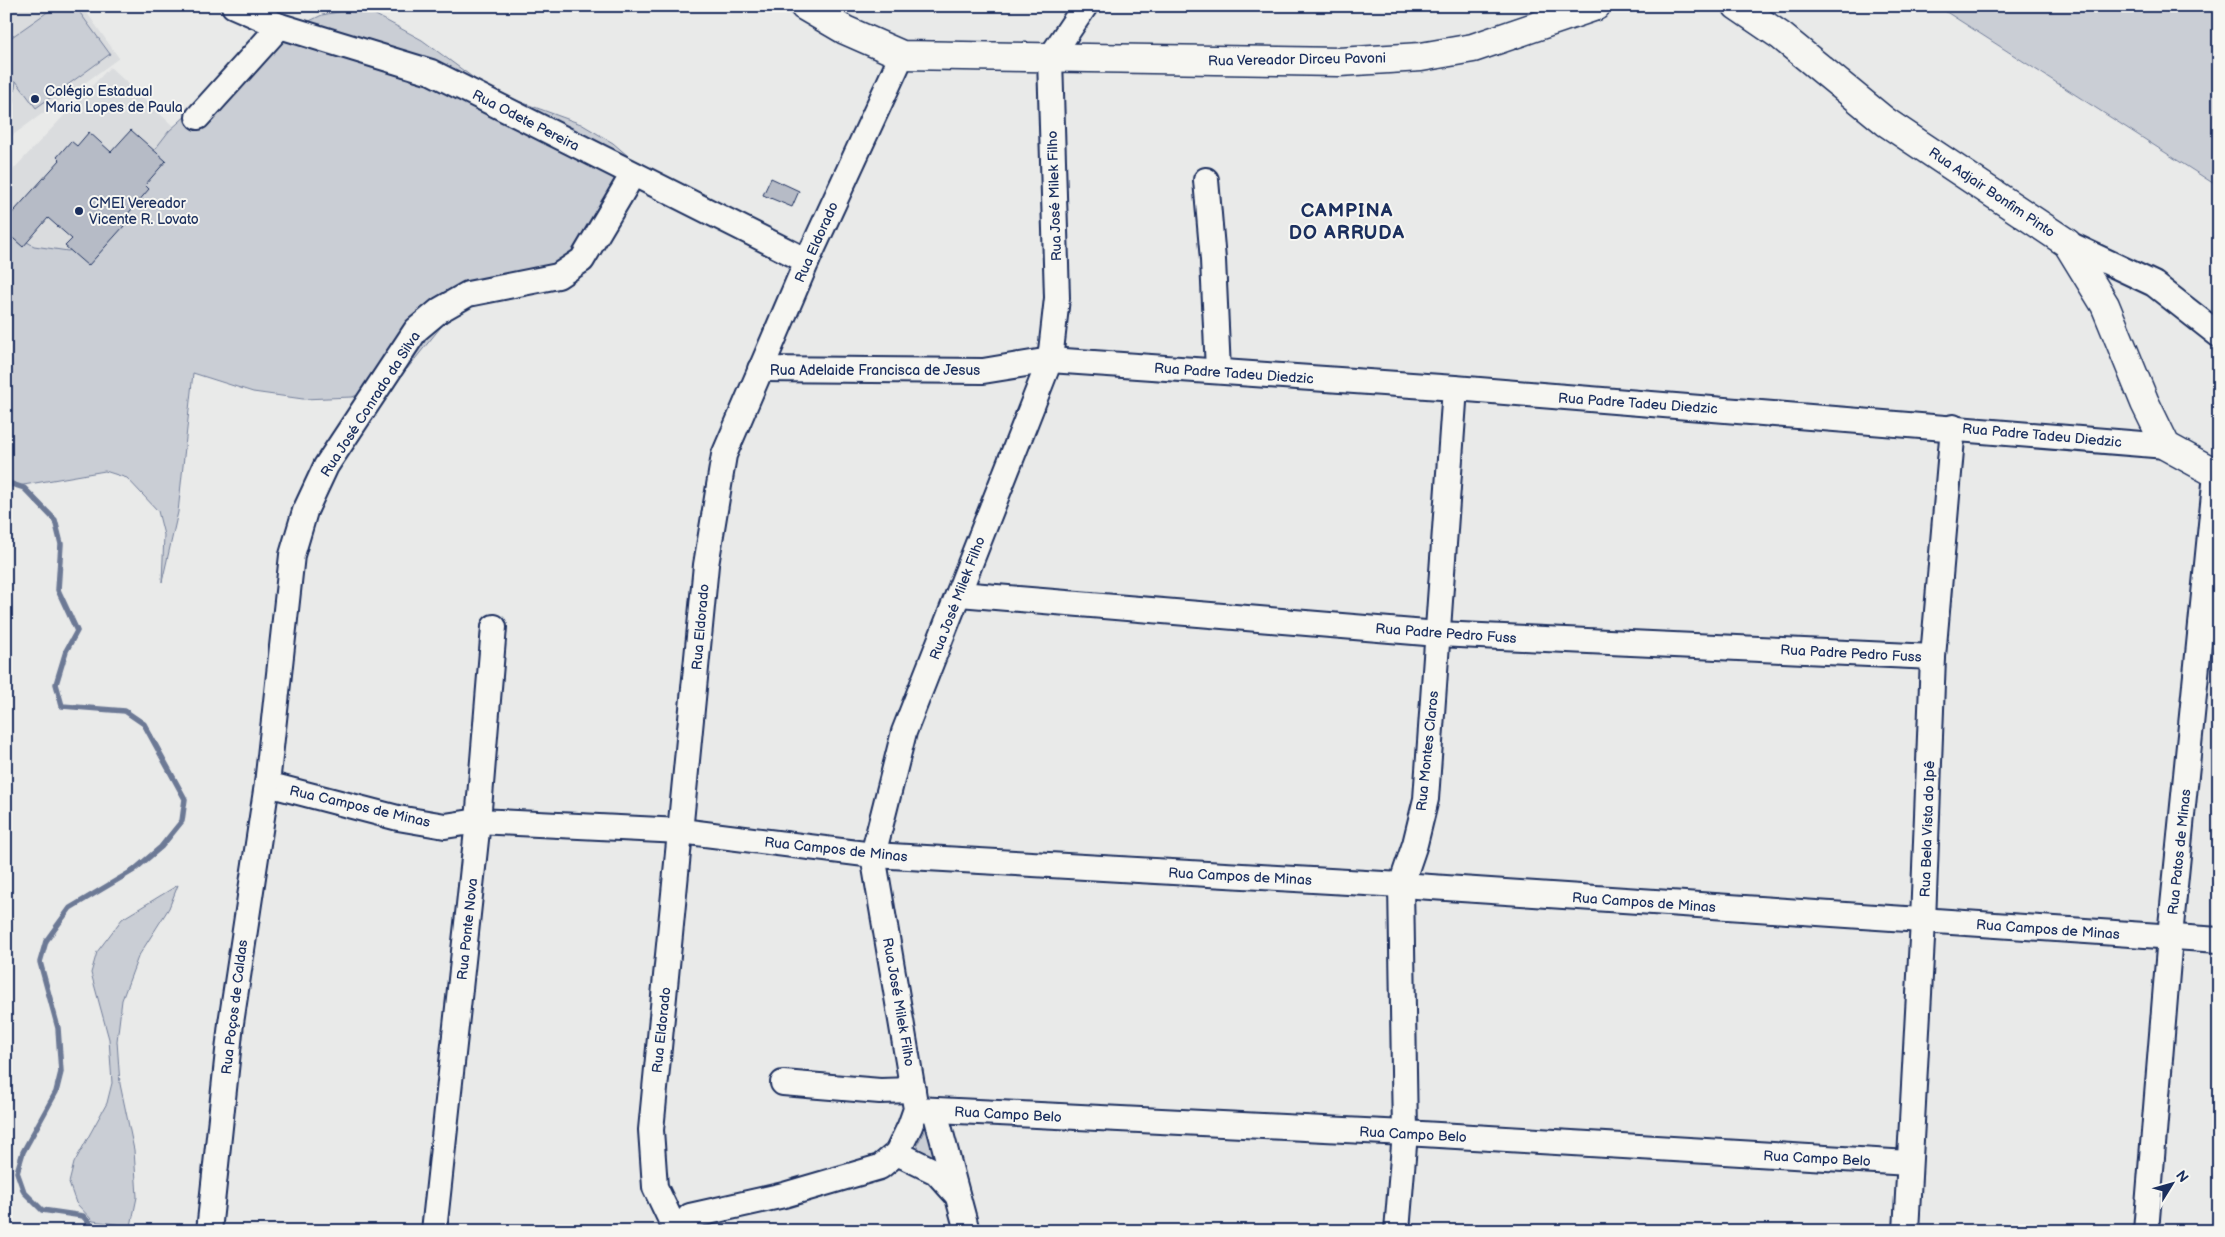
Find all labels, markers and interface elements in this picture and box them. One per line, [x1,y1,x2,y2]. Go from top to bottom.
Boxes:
street label: Rua Vereador Dirceu Pavoni [1208,49,1386,70]
place label: Colégio Estadual Maria Lopes de Paula [45,83,183,116]
street label: Rua Odete Pereira [469,86,582,155]
marker: Colégio Estadual Maria Lopes de Paula [29,93,41,105]
street label: Rua José Milek Filho [1044,130,1065,262]
street label: Rua Adjair Bonfim Pinto [1925,144,2058,241]
place label: CMEI Vereador Vicente R. Lovato [89,195,199,228]
street label: Rua Eldorado [791,199,842,285]
district label: CAMPINA DO ARRUDA [1289,200,1405,245]
marker: CMEI Vereador Vicente R. Lovato [73,205,85,217]
street label: Rua José Conrado da Silva [317,328,424,480]
street label: Rua Padre Tadeu Diedzic [1154,359,1314,388]
street label: Rua Adelaide Francisca de Jesus [770,362,980,379]
street label: Rua Padre Tadeu Diedzic [1558,389,1718,418]
street label: Rua Padre Tadeu Diedzic [1961,420,2122,451]
street label: Rua José Milek Filho [926,534,989,662]
street label: Rua Eldorado [688,583,713,671]
street label: Rua Padre Pedro Fuss [1375,620,1517,647]
street label: Rua Padre Pedro Fuss [1780,641,1922,666]
street label: Rua Montes Claros [1413,690,1442,812]
street label: Rua Bela Vista do Ipê [1917,760,1938,898]
street label: Rua Campos de Minas [288,782,432,831]
street label: Rua Patos de Minas [2164,788,2195,916]
street label: Rua Campos de Minas [764,834,908,865]
street label: Rua Campos de Minas [1168,864,1312,889]
street label: Rua Ponte Nova [454,877,481,981]
street label: Rua Campos de Minas [1572,889,1716,916]
street label: Rua Campos de Minas [1976,916,2120,943]
street label: Rua José Milek Filho [879,936,918,1068]
street label: Rua Poços de Caldas [218,939,251,1075]
street label: Rua Eldorado [649,986,674,1074]
street label: Rua Campo Belo [954,1103,1062,1126]
street label: Rua Campo Belo [1359,1123,1467,1146]
street label: Rua Campo Belo [1763,1147,1871,1170]
north arrow [2148,1160,2198,1210]
text: N [2172,1167,2192,1186]

